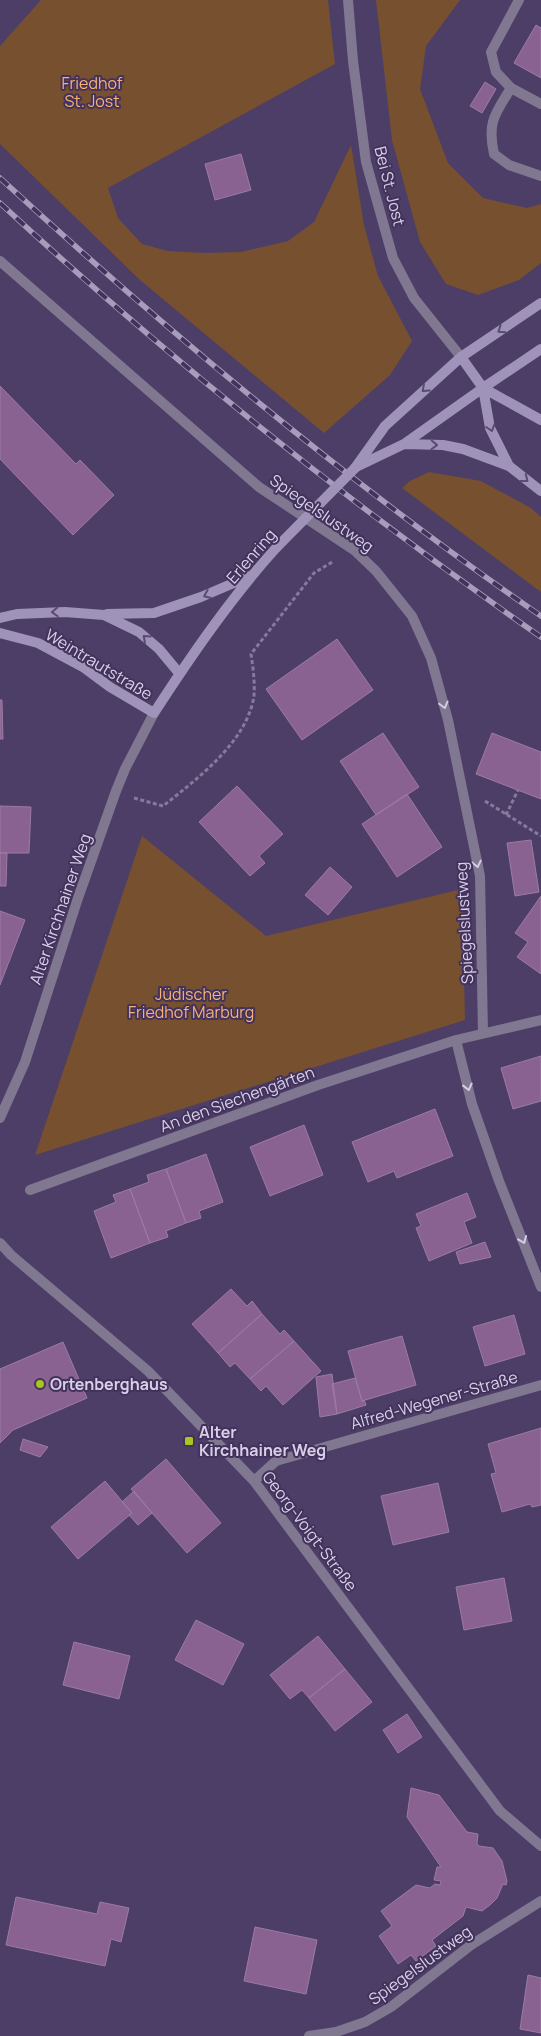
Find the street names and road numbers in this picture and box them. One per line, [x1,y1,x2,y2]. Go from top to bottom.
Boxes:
street label: Bei St. Jost [370,144,410,228]
street label: Spiegelslustweg [266,469,378,557]
street label: Erlenring [221,524,281,588]
street label: Weintrautstraße [41,623,157,705]
street label: Alter Kirchhainer Weg [24,831,96,987]
street label: Spiegelslustweg [450,861,478,985]
street label: An den Siechengärten [157,1061,317,1137]
street label: Alfred-Wegener-Straße [348,1366,520,1434]
street label: Georg-Voigt-Straße [258,1466,362,1596]
street label: Spiegelslustweg [364,1920,476,2010]

